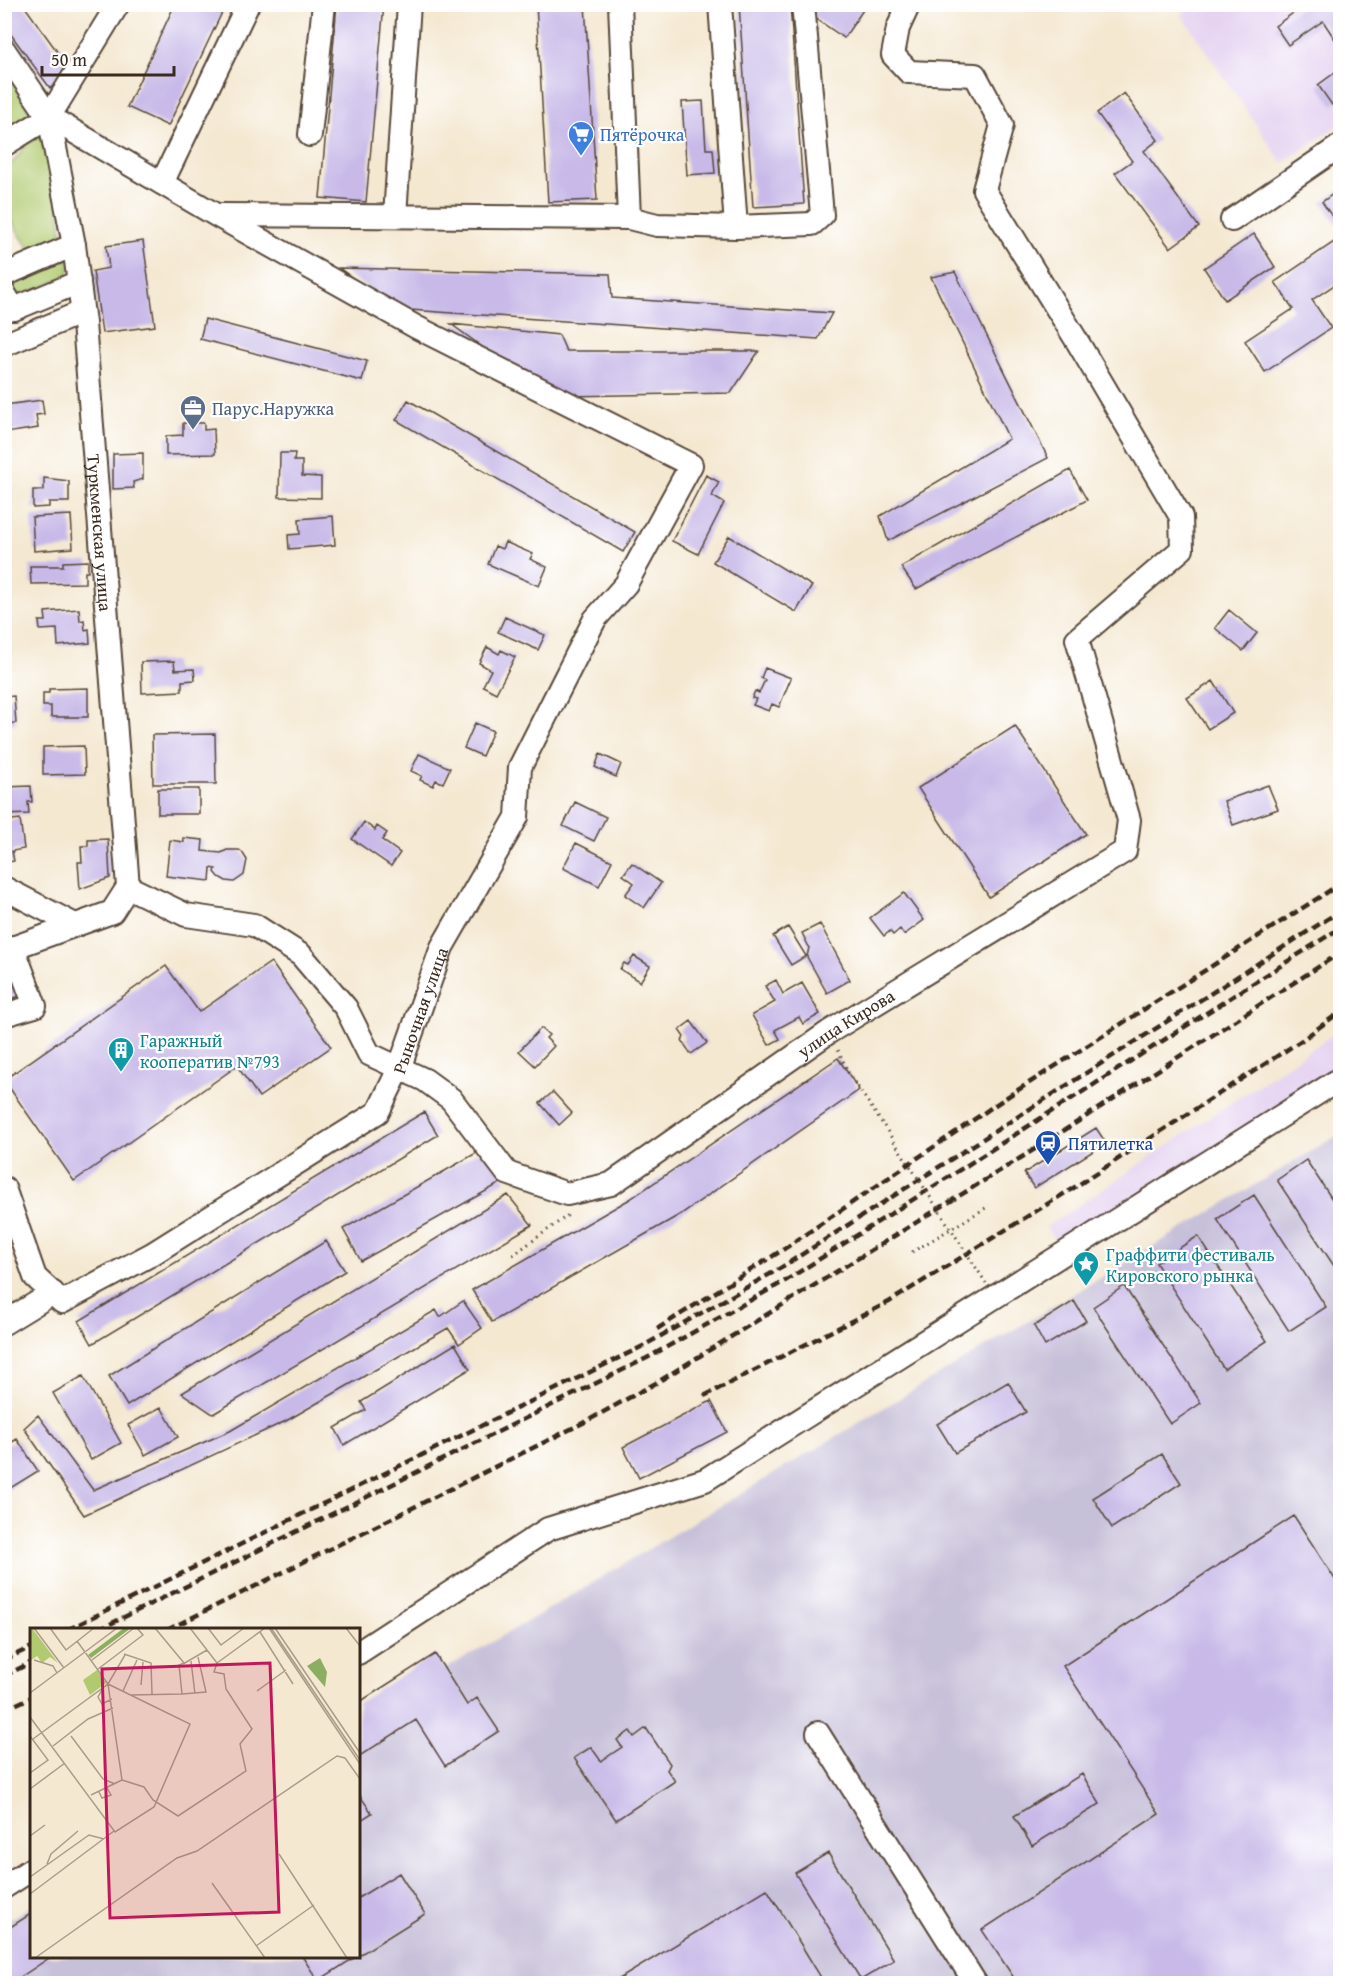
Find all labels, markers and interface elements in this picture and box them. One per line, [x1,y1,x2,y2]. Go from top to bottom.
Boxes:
scale bar [42,39,174,77]
text: 50 m [51,46,87,73]
supermarket icon: Пятёрочка [566,119,596,157]
place label: Пятёрочка [600,121,685,148]
office icon: Парус.Наружка [178,393,208,431]
place label: Парус.Наружка [212,395,334,422]
street label: Туркменская улица [81,453,120,613]
street label: Рыночная улица [385,943,455,1077]
street label: улица Кирова [791,982,900,1064]
place label: Гаражный кооператив №793 [140,1027,280,1075]
building icon: Гаражный кооператив №793 [106,1035,136,1073]
station icon: Пятилетка [1033,1128,1063,1166]
place label: Пятилетка [1068,1130,1154,1157]
place label: Граффити фестиваль Кировского рынка [1106,1241,1275,1289]
place icon: Граффити фестиваль Кировского рынка [1071,1249,1101,1287]
inset map [30,1628,360,1958]

